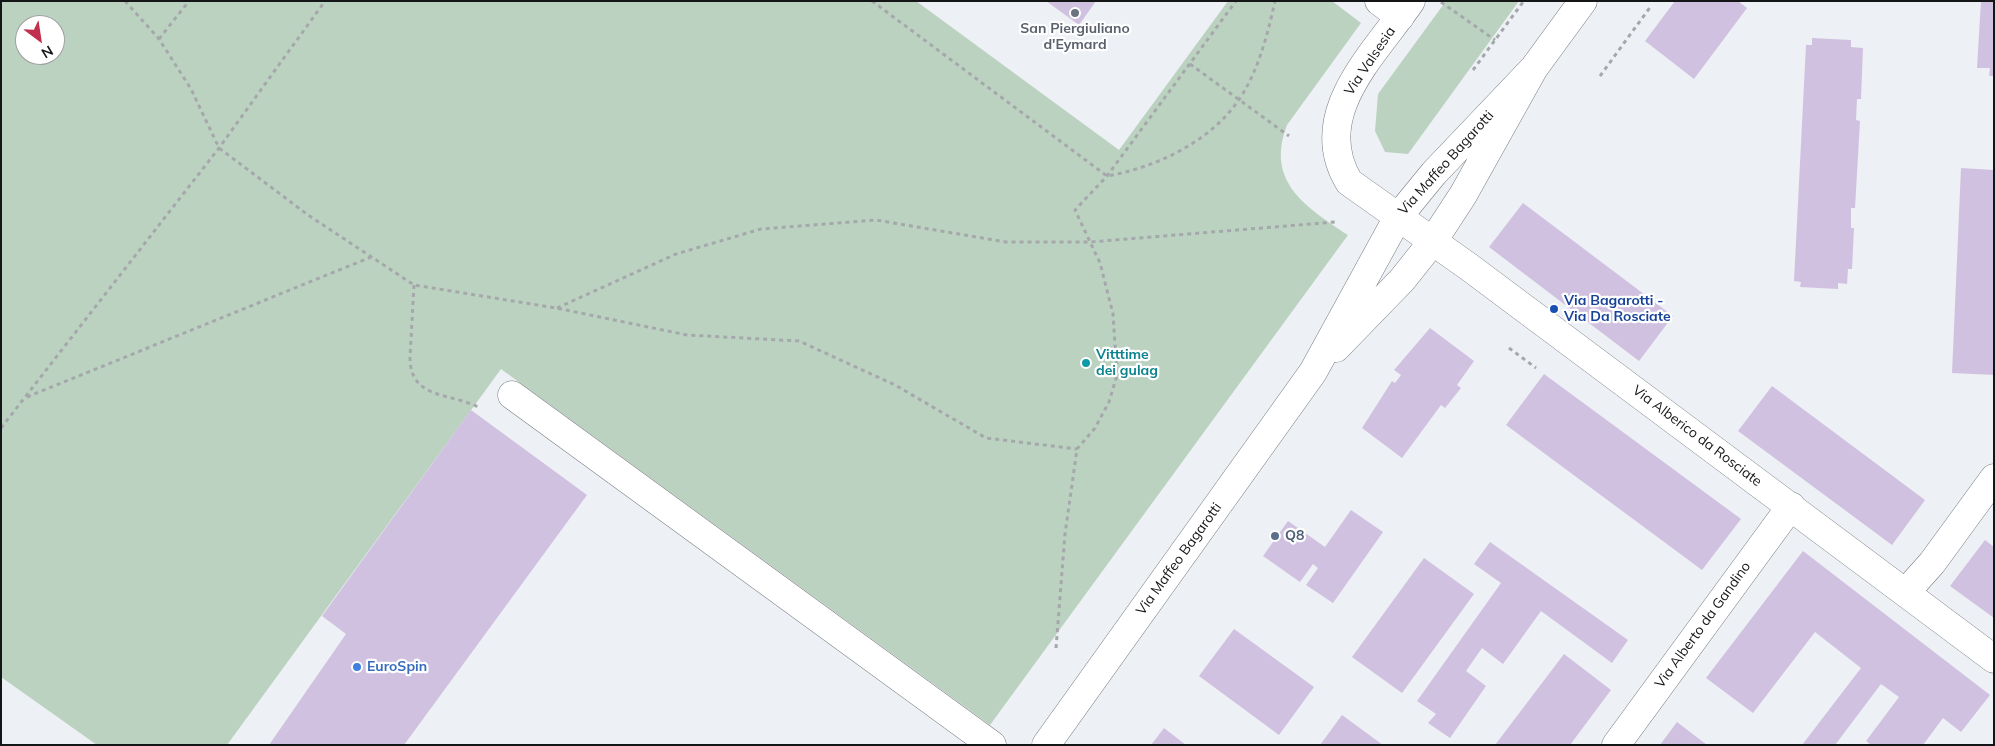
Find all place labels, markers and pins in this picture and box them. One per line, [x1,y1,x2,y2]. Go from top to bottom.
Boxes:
marker: San Piergiuliano d'Eymard [1069,7,1081,19]
place label: San Piergiuliano d'Eymard [1020,21,1130,54]
place label: Via Bagarotti - Via Da Rosciate [1564,293,1671,326]
marker: Via Bagarotti - Via Da Rosciate [1548,303,1560,315]
place label: Vitttime dei gulag [1096,347,1158,380]
marker: Vitttime dei gulag [1080,357,1092,369]
place label: Q8 [1285,528,1304,544]
marker: Q8 [1269,530,1281,542]
place label: EuroSpin [367,659,427,675]
marker: EuroSpin [351,661,363,673]

